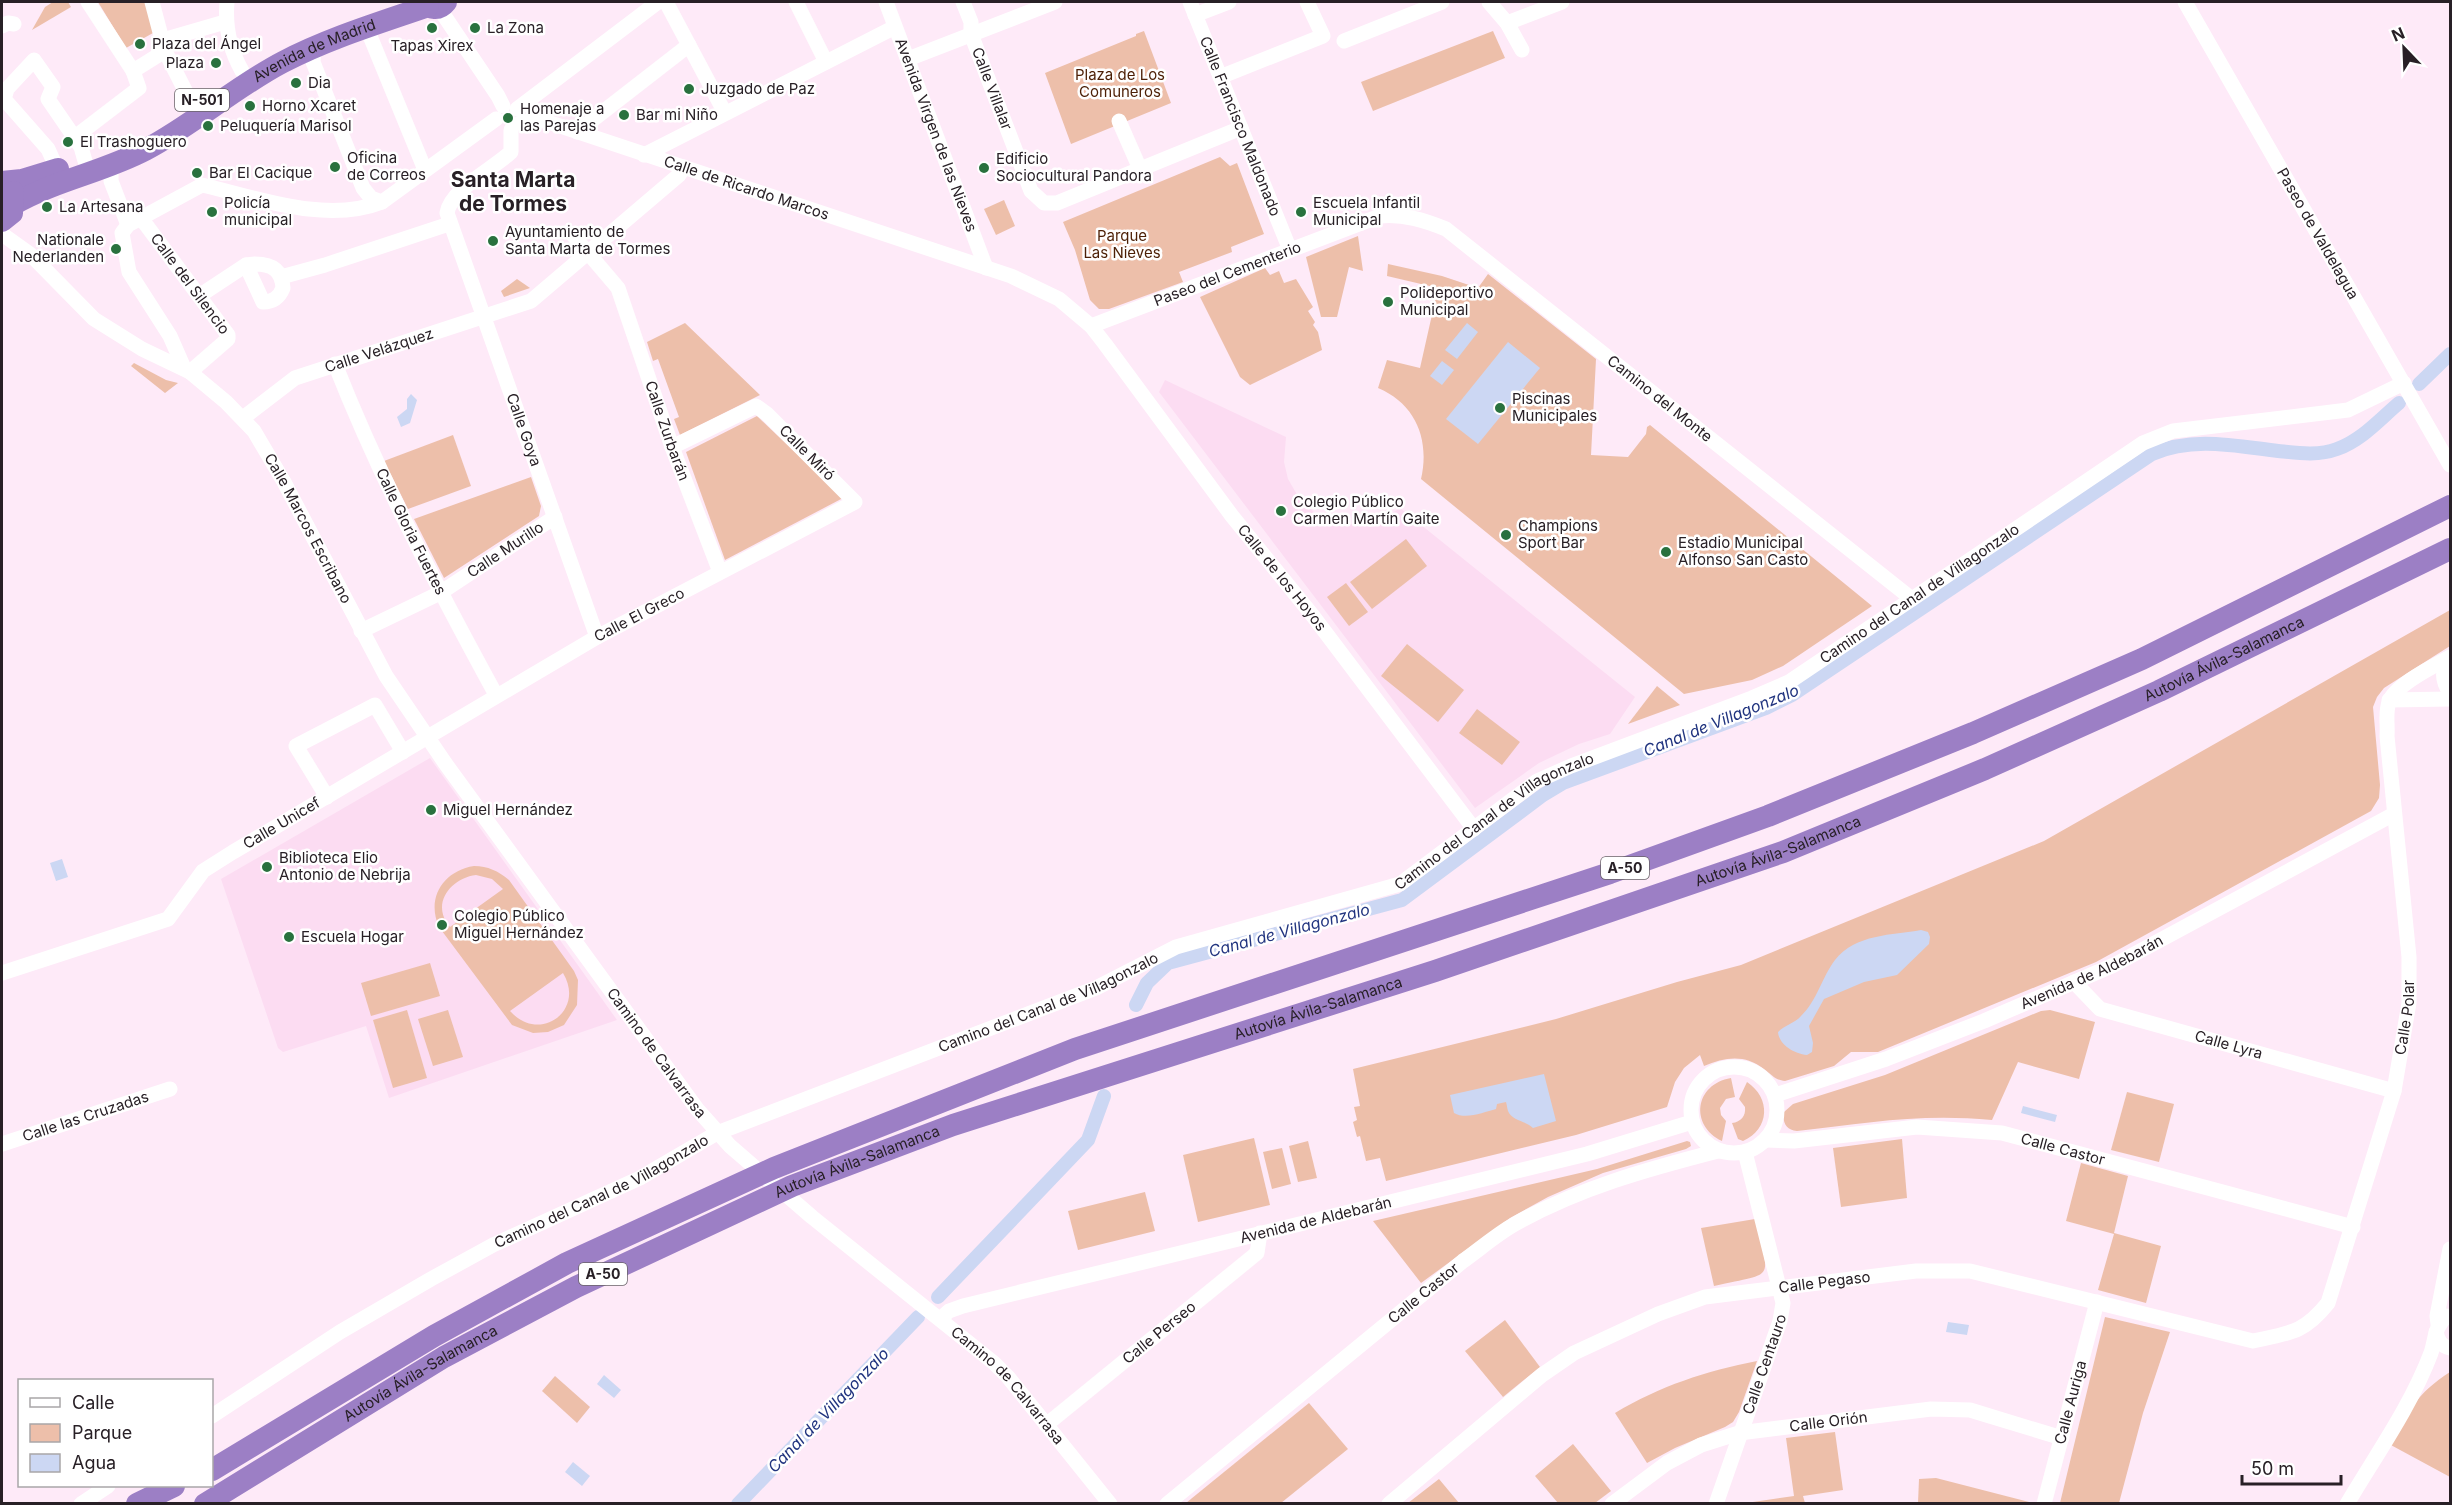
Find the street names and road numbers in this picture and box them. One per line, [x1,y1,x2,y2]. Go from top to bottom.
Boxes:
street label: Avenida de Madrid [249,15,378,86]
street label: Calle Francisco Maldonado [1196,33,1285,219]
street label: Avenida Virgen de las Nieves [891,35,982,234]
street label: Calle Villalar [968,44,1017,133]
road number: N-501 [175,89,229,111]
street label: Calle de Ricardo Marcos [662,151,832,224]
street label: Paseo de Valdelagua [2273,164,2363,303]
street label: Calle del Silencio [147,229,234,338]
street label: Paseo del Cementerio [1151,237,1304,310]
street label: Calle Velázquez [322,324,436,377]
street label: Camino del Monte [1604,351,1716,446]
street label: Calle Zurbarán [641,378,694,483]
street label: Calle Goya [502,390,546,469]
street label: Calle Miró [775,421,839,485]
street label: Calle Marcos Escribano [260,450,356,607]
street label: Calle Gloria Fuertes [372,465,451,598]
street label: Calle Murillo [463,517,547,582]
street label: Camino del Canal de Villagonzalo [1816,519,2023,668]
street label: Calle de los Hoyos [1234,520,1331,635]
street label: Calle El Greco [591,583,688,646]
street label: Autovía Ávila-Salamanca [2141,612,2307,705]
street label: Camino del Canal de Villagonzalo [1390,748,1596,894]
street label: Calle Unicef [239,792,324,853]
street label: Autovía Ávila-Salamanca [1693,811,1864,890]
road number: A-50 [1601,857,1649,879]
street label: Avenida de Aldebarán [2017,930,2166,1013]
street label: Camino del Canal de Villagonzalo [935,948,1161,1056]
street label: Autovía Ávila-Salamanca [1232,972,1405,1044]
street label: Calle Polar [2390,979,2418,1056]
street label: Camino de Calvarrasa [603,984,711,1122]
street label: Calle Lyra [2193,1026,2265,1063]
street label: Calle las Cruzadas [20,1087,151,1146]
street label: Autovía Ávila-Salamanca [771,1121,942,1202]
street label: Calle Castor [2019,1128,2107,1169]
street label: Camino del Canal de Villagonzalo [491,1130,712,1252]
street label: Avenida de Aldebarán [1238,1192,1393,1247]
street label: Calle Castor [1384,1258,1463,1328]
road number: A-50 [579,1263,627,1285]
street label: Calle Pegaso [1777,1267,1872,1297]
street label: Calle Perseo [1118,1297,1199,1368]
street label: Calle Centauro [1738,1313,1790,1417]
street label: Autovía Ávila-Salamanca [340,1320,501,1426]
street label: Camino de Calvarrasa [947,1322,1068,1448]
street label: Calle Auriga [2050,1358,2090,1446]
street label: Calle Orión [1788,1407,1868,1436]

